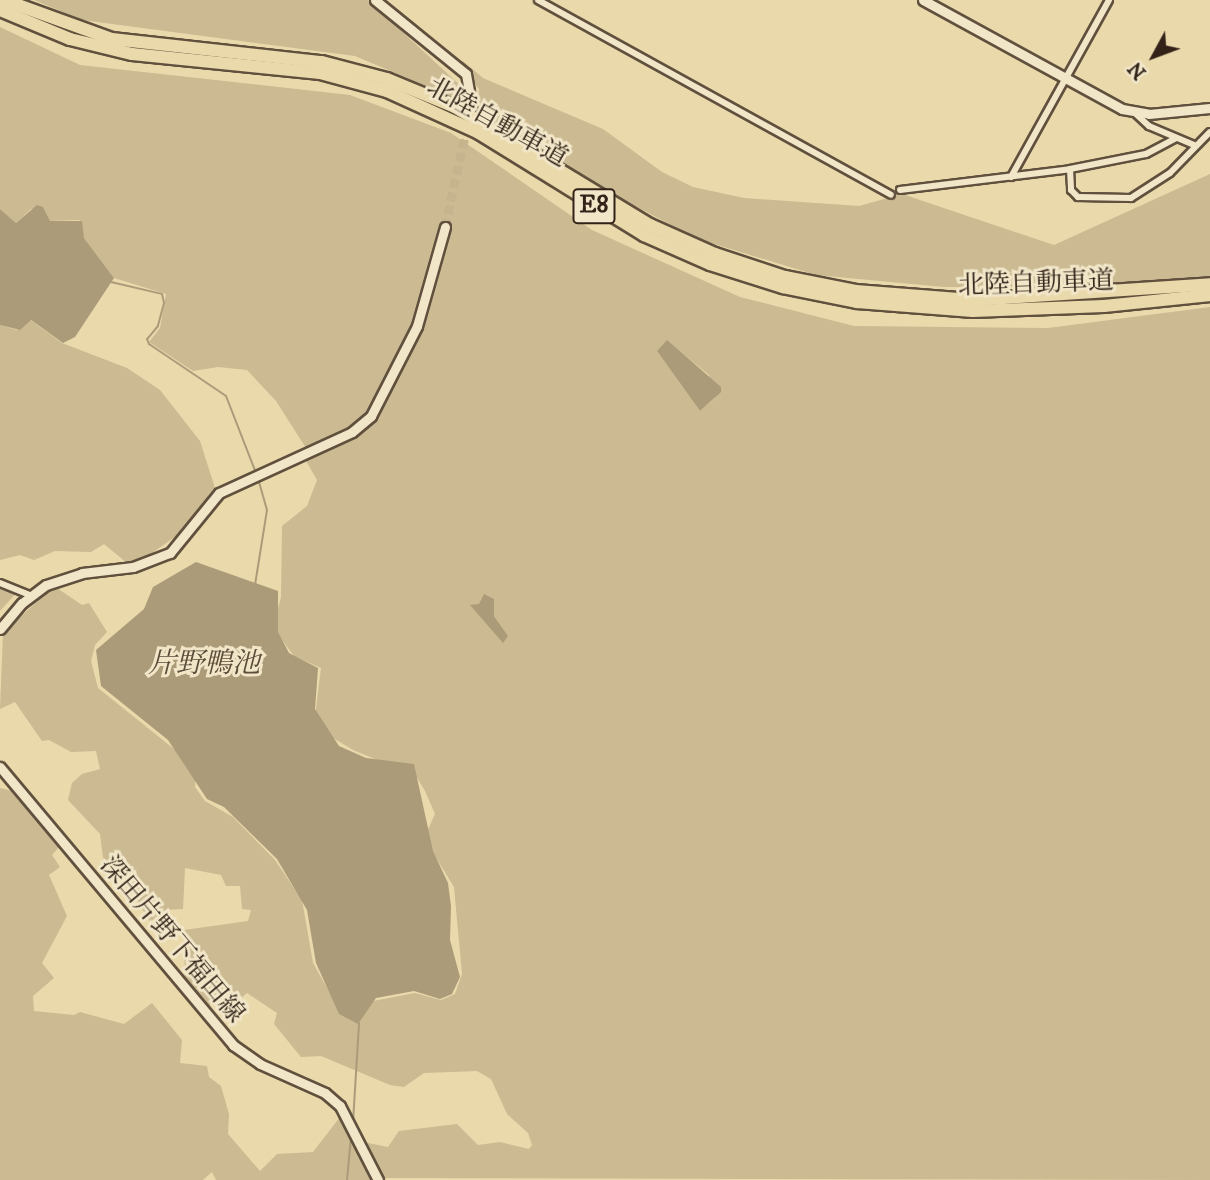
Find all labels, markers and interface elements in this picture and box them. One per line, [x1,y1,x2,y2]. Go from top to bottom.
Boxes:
north arrow [1119,21,1189,91]
text: N [1124,57,1152,84]
street label: 北陸自動車道 [421,72,573,174]
road number: E8 [571,186,617,226]
street label: 北陸自動車道 [958,266,1114,302]
water label: 片野鴨池 [148,647,260,681]
street label: 深田片野下福田線 [93,850,251,1030]

